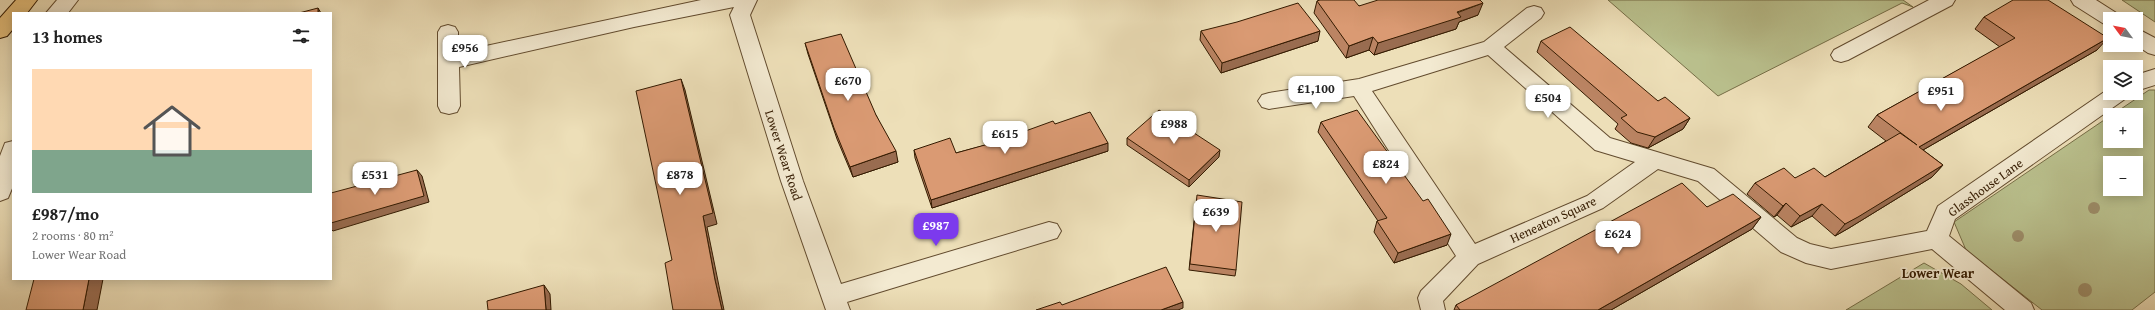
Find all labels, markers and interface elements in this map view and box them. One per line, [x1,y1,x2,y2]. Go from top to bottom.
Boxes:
north arrow [2103,12,2143,52]
map controls [2103,12,2143,196]
text: 13 homes [32,24,103,49]
icon: filters [290,25,312,47]
pin: £956 [441,35,489,69]
text: £956 [452,38,478,57]
button: layers [2103,60,2143,100]
pin: £670 [824,68,872,102]
text: £670 [835,71,861,90]
pin: £1,100 [1283,76,1349,110]
pin: £951 [1917,78,1965,112]
text: £1,100 [1297,79,1335,98]
text: £951 [1928,81,1954,100]
pin: £504 [1524,85,1572,119]
text: £504 [1535,88,1561,107]
icon: home [136,95,208,167]
street label: Lower Wear Road [760,107,807,203]
button: + [2103,108,2143,148]
pin: £988 [1150,111,1198,145]
text: £988 [1161,114,1187,133]
pin: £615 [981,121,1029,155]
text: £615 [992,124,1018,143]
pin: £824 [1362,151,1410,185]
text: £824 [1373,154,1399,173]
street label: Glasshouse Lane [1944,154,2027,221]
button: − [2103,156,2143,196]
pin: £531 [351,162,399,196]
pin: £878 [656,162,704,196]
text: £531 [362,165,388,184]
text: £878 [667,165,693,184]
street label: Heneaton Square [1507,191,1600,248]
pin: £639 [1192,199,1240,233]
text: £987/mo [32,201,99,226]
text: £639 [1203,202,1229,221]
pin: £987 [912,213,960,247]
text: £987 [923,216,949,235]
pin: £624 [1594,221,1642,255]
text: £624 [1605,224,1631,243]
text: 2 rooms · 80 m² [32,226,114,245]
text: Lower Wear Road [32,245,126,264]
district label: Lower Wear [1902,263,1975,283]

